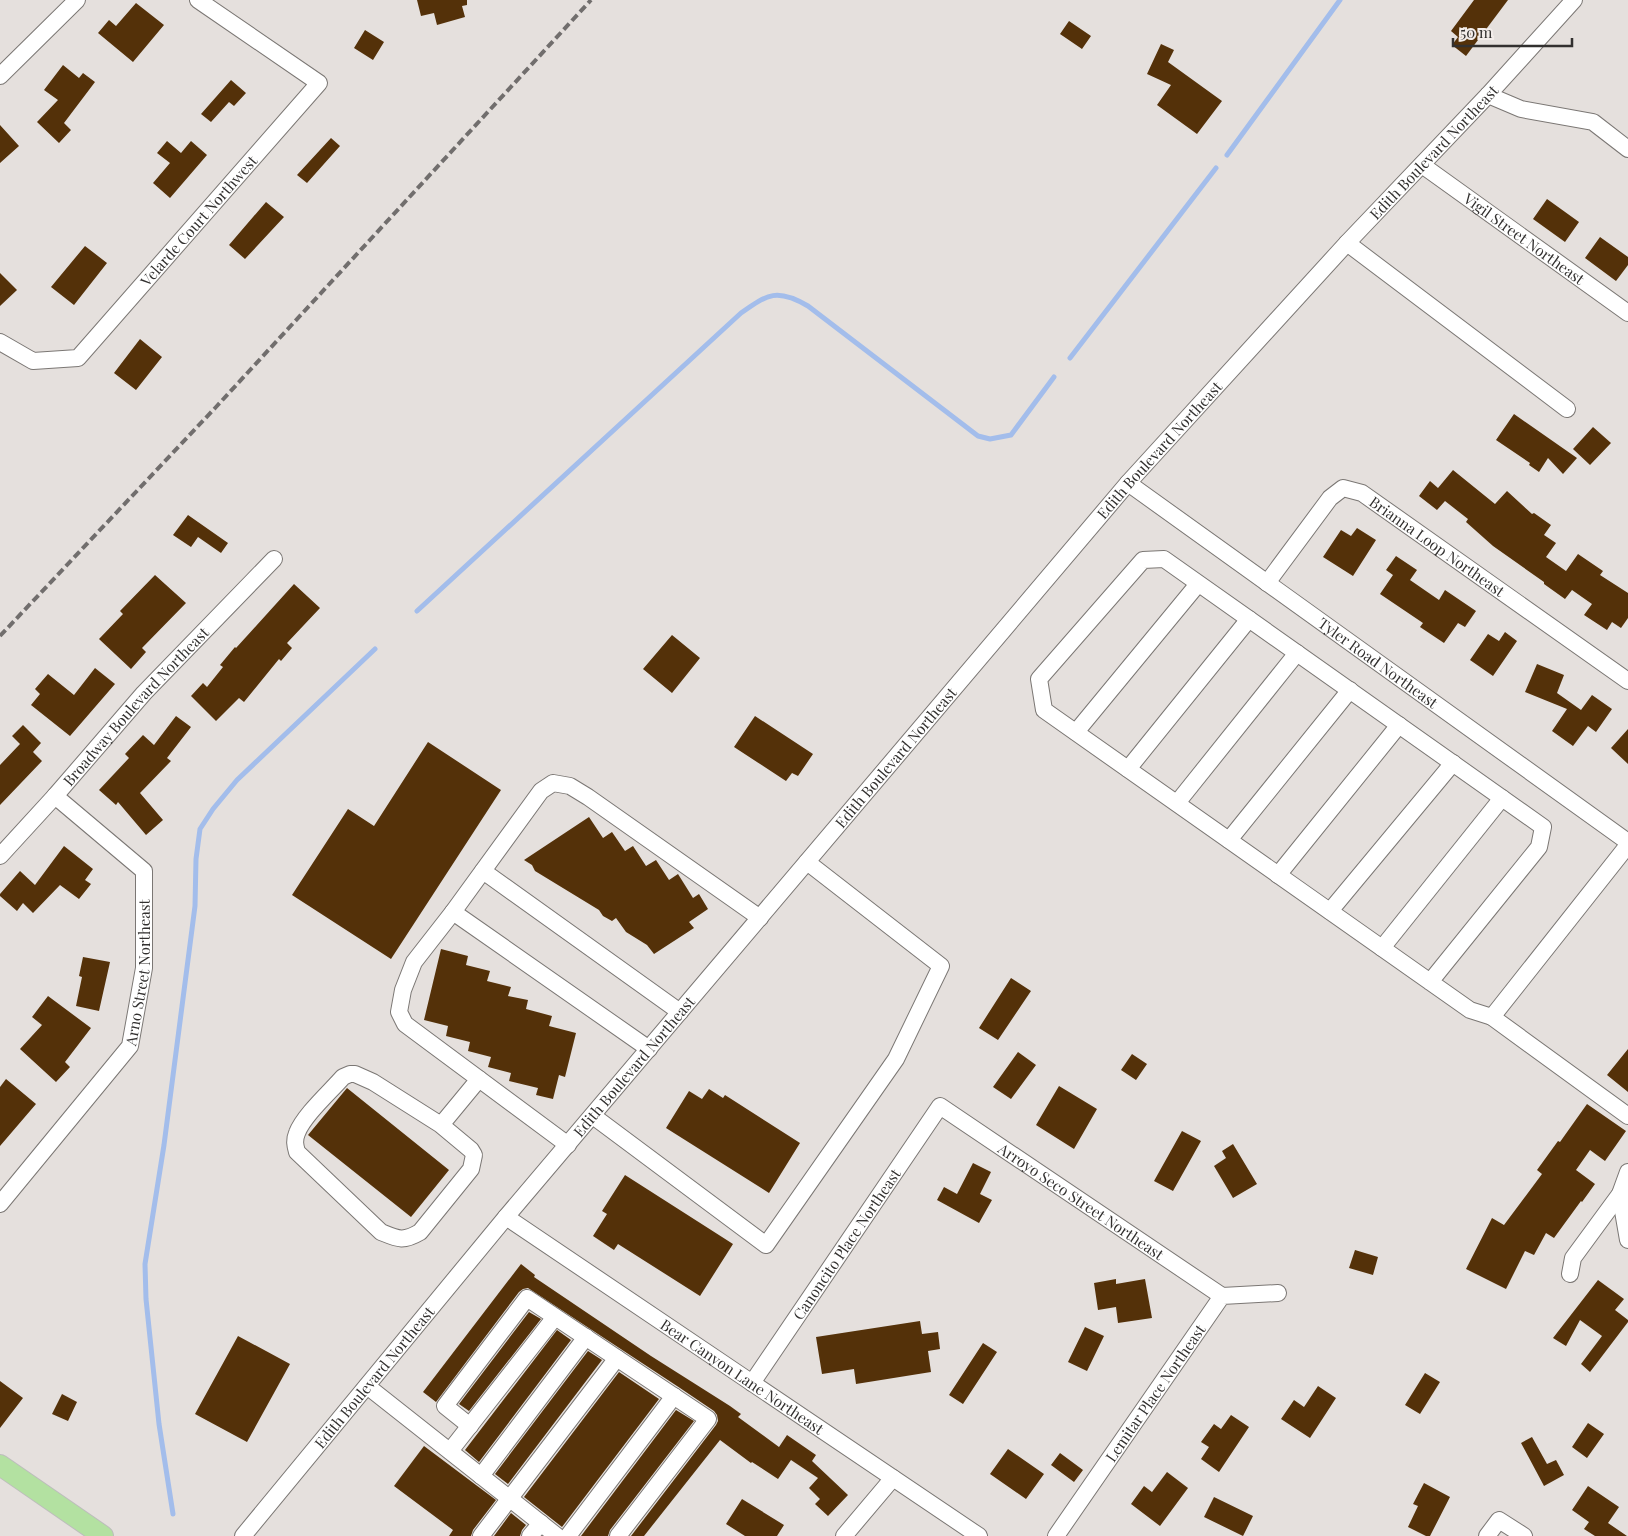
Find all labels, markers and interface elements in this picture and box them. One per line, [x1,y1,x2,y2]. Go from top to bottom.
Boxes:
scale bar [1453,15,1572,47]
text: 50 m [1460,22,1493,42]
street label: Edith Boulevard Northeast [1365,80,1503,224]
street label: Velarde Court Northwest [135,150,262,291]
street label: Vigil Street Northeast [1459,188,1589,289]
street label: Edith Boulevard Northeast [1092,376,1227,523]
street label: Brianna Loop Northeast [1366,492,1509,601]
street label: Tyler Road Northeast [1314,613,1443,713]
street label: Broadway Boulevard Northeast [58,622,213,790]
street label: Edith Boulevard Northeast [830,682,961,832]
street label: Arno Street Northeast [120,898,154,1048]
street label: Edith Boulevard Northeast [568,991,699,1141]
street label: Arroyo Seco Street Northeast [994,1138,1168,1264]
street label: Canoncito Place Northeast [788,1164,905,1323]
street label: Edith Boulevard Northeast [310,1301,439,1452]
street label: Bear Canyon Lane Northeast [657,1314,828,1439]
street label: Lemitar Place Northeast [1100,1320,1210,1465]

